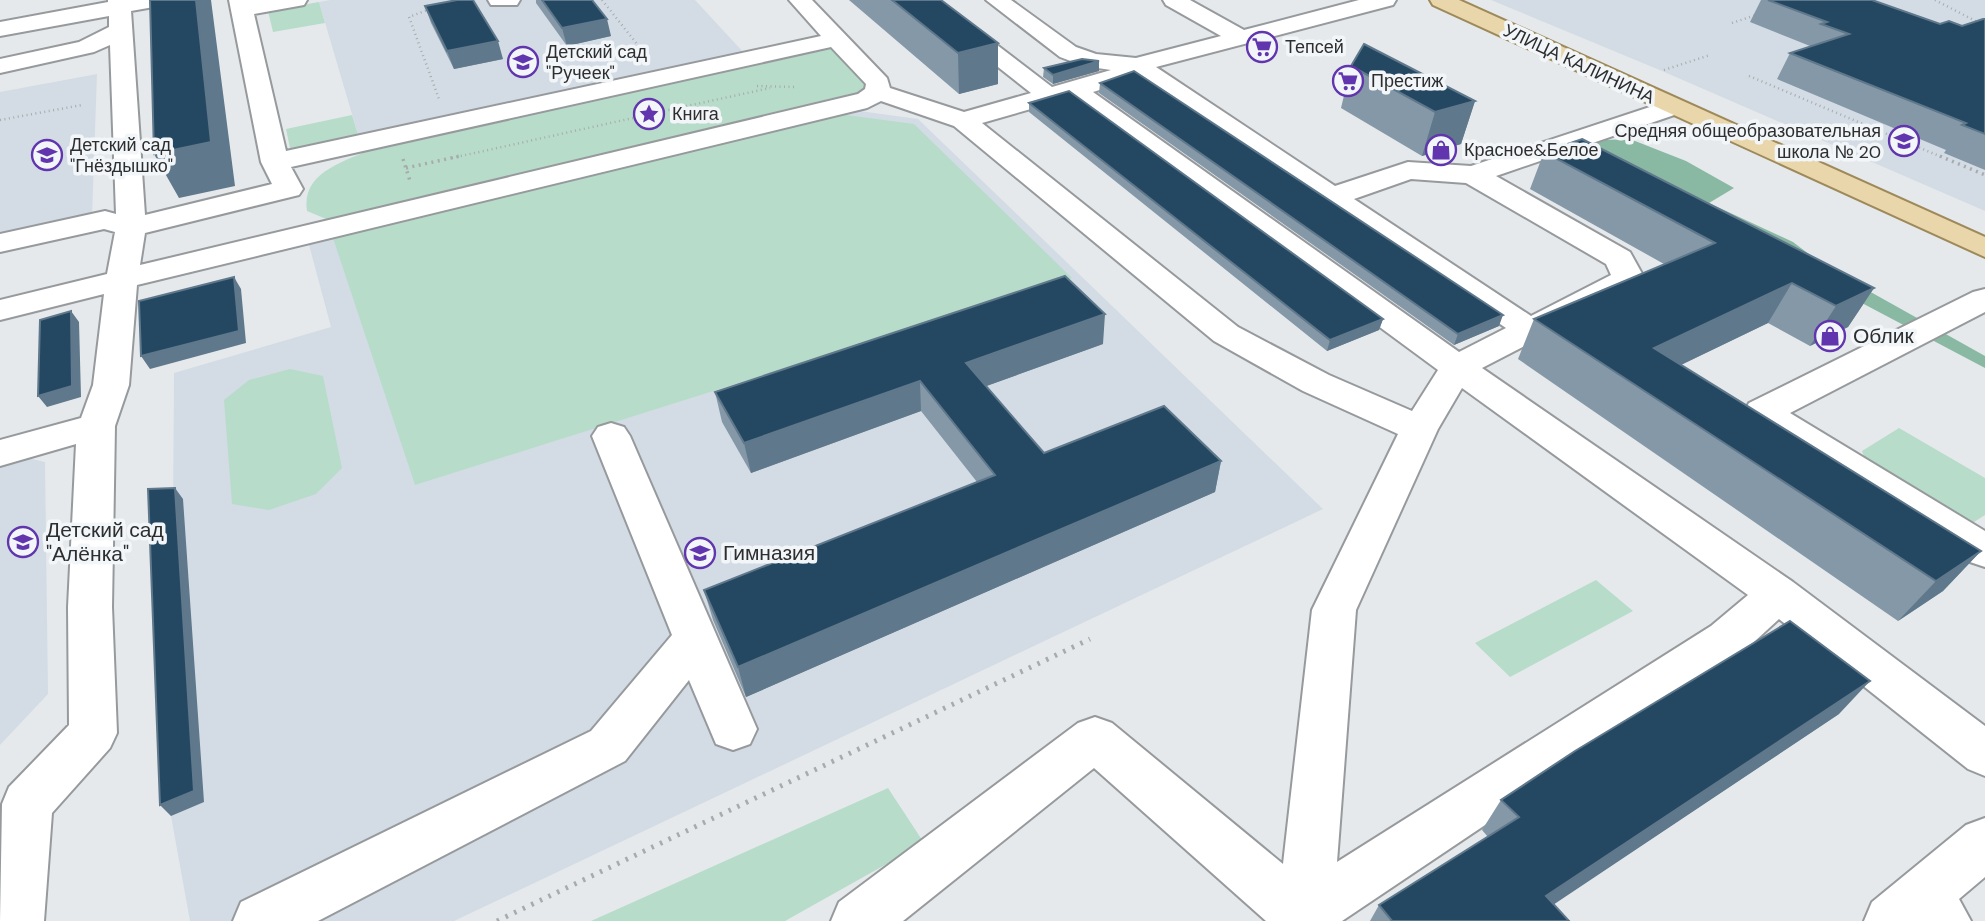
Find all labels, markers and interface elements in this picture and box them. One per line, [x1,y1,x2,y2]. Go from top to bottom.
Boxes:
street label: УЛИЦА КАЛИНИНА [1499,18,1659,110]
supermarket icon: Тепсей [1245,30,1279,64]
place label: Тепсей [1285,35,1344,59]
place label: Детский сад "Ручеек" [546,40,647,85]
school or university icon: Детский сад "Ручеек" [506,45,540,79]
supermarket icon: Престиж [1331,64,1365,98]
place label: Престиж [1371,69,1443,93]
place icon: Книга [632,97,666,131]
place label: Книга [672,102,720,126]
place label: Средняя общеобразовательная школа № 20 [1615,119,1881,164]
school or university icon: Средняя общеобразовательная школа № 20 [1887,124,1921,158]
place label: Детский сад "Гнёздышко" [70,133,173,178]
shop icon: Красное&Белое [1424,133,1458,167]
school or university icon: Детский сад "Гнёздышко" [30,138,64,172]
place label: Красное&Белое [1464,138,1599,162]
shop icon: Облик [1813,319,1847,353]
place label: Облик [1853,322,1914,350]
place label: Детский сад "Алёнка" [46,516,164,568]
school or university icon: Детский сад "Алёнка" [6,525,40,559]
school or university icon: Гимназия [683,536,717,570]
place label: Гимназия [723,539,815,567]

